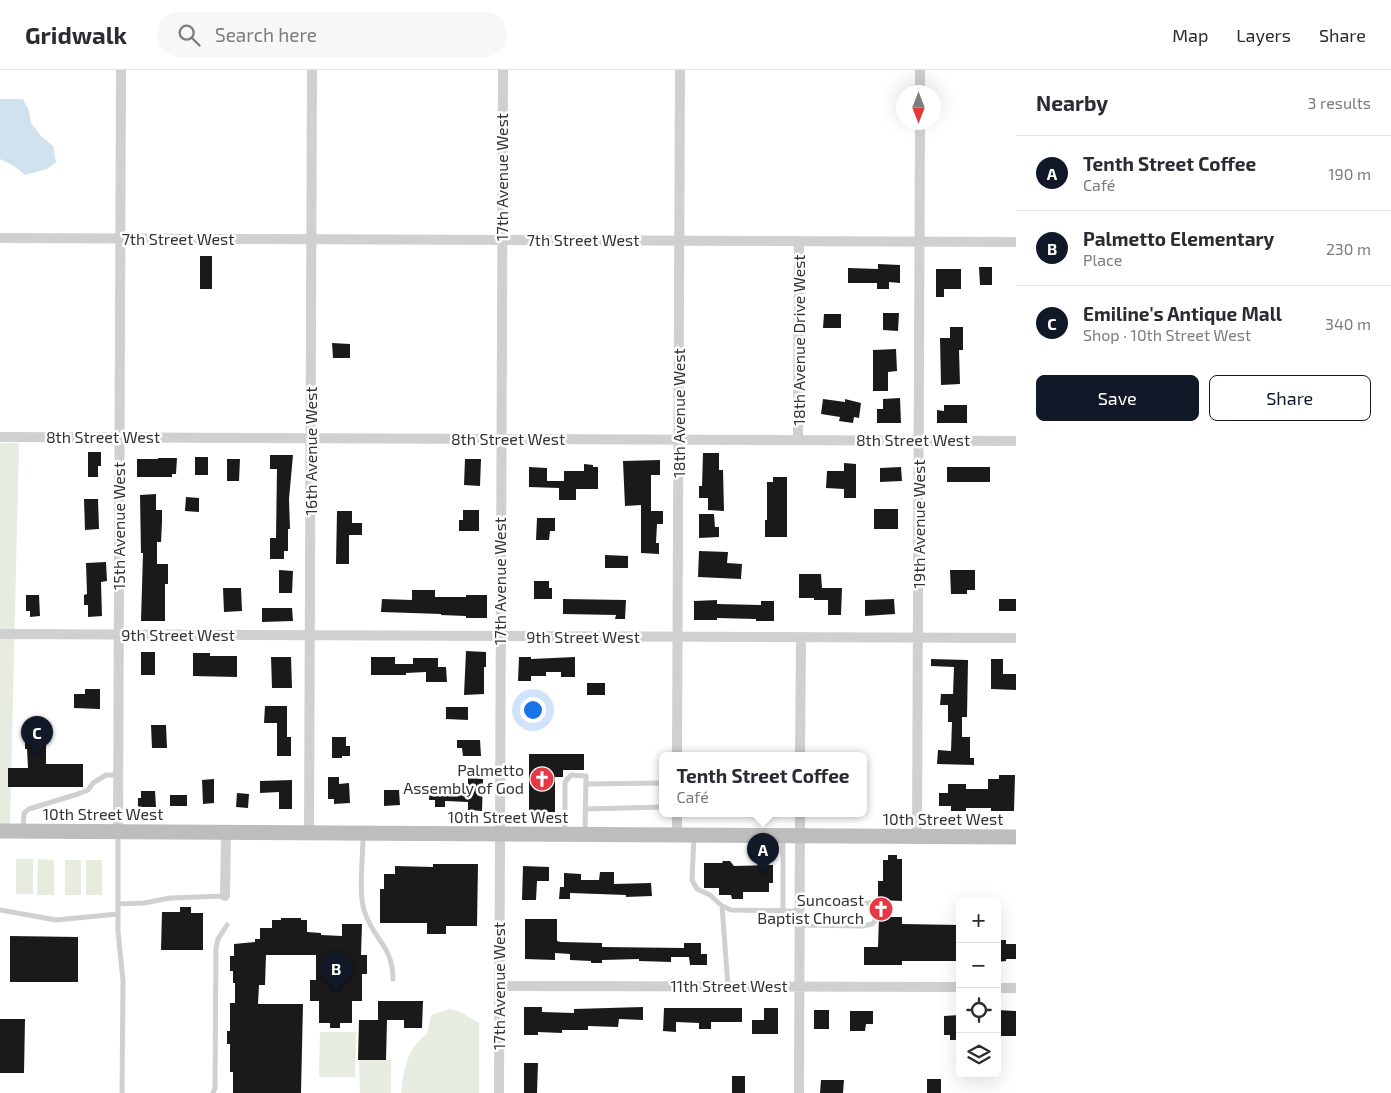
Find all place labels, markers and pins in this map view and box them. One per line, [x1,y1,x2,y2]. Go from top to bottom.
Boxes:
pin: C [21,716,53,757]
place label: Palmetto Assembly of God [403,760,524,797]
church icon: Palmetto Assembly of God [529,766,555,792]
pin: A [747,833,779,874]
place label: Suncoast Baptist Church [757,890,864,927]
church icon: Suncoast Baptist Church [868,896,894,922]
pin: B [320,952,352,993]

